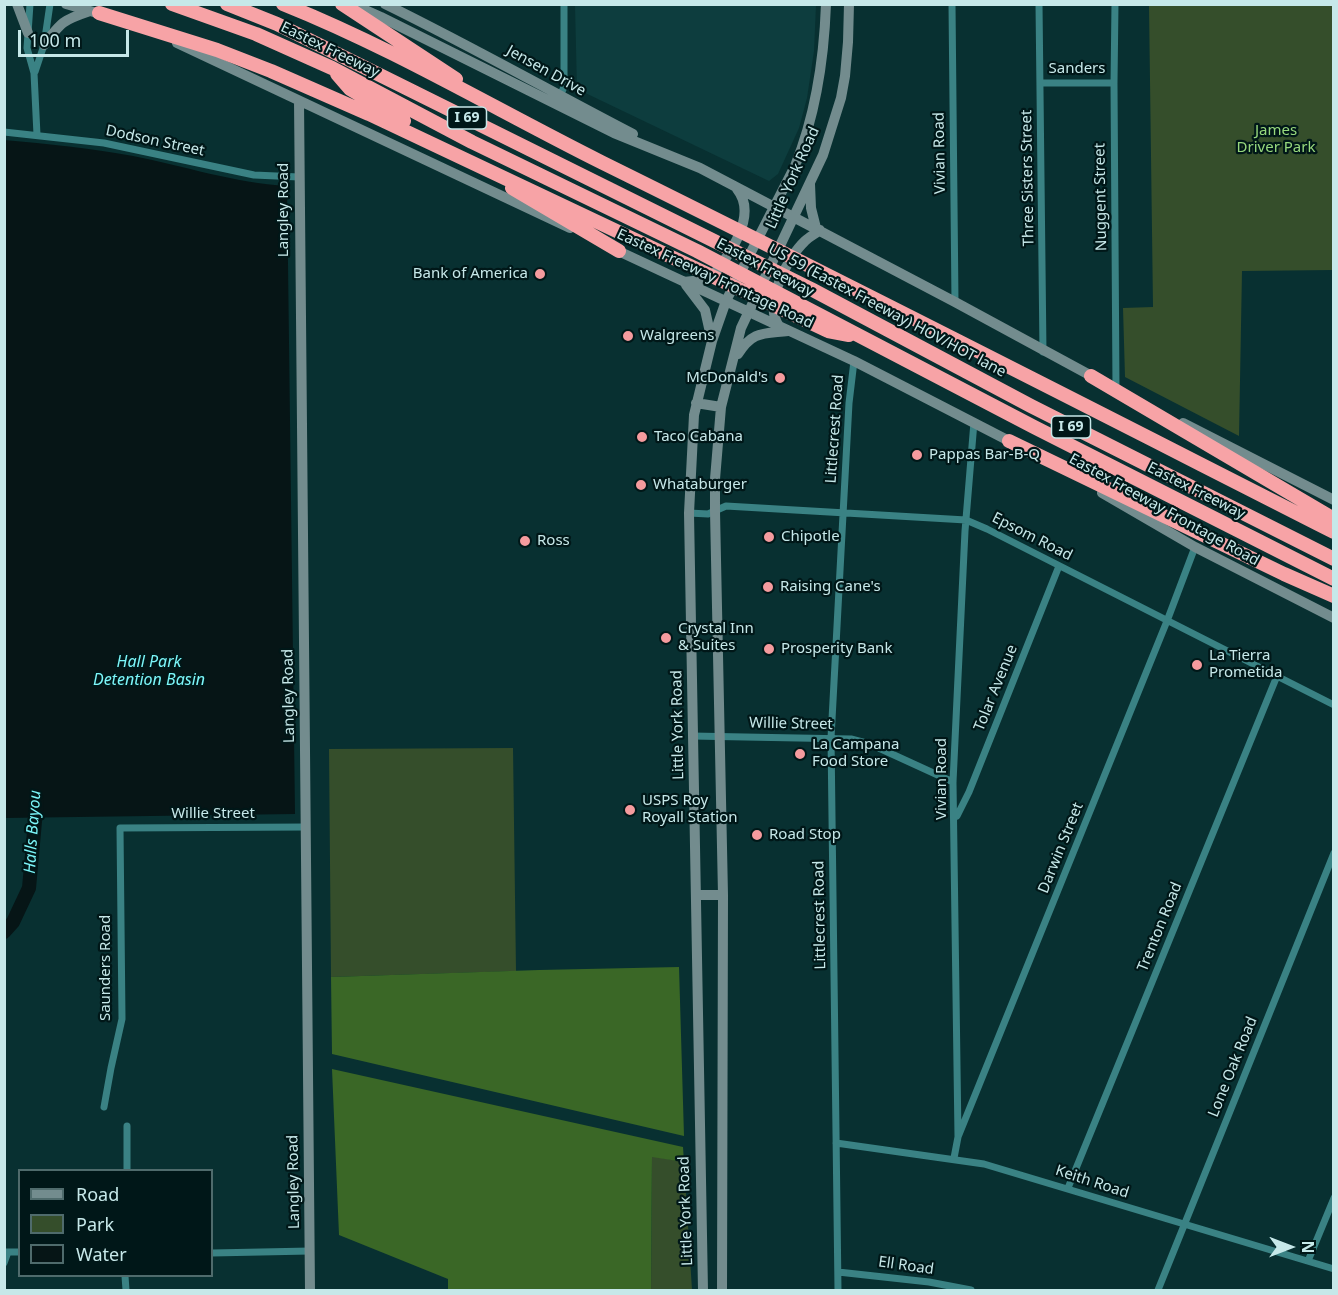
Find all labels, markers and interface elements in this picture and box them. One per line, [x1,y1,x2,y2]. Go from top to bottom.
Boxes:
scale bar [21,18,132,56]
street label: Eastex Freeway [278,18,382,82]
text: 100 m [29,28,81,52]
street label: Jensen Drive [503,42,589,100]
street label: Sanders [1049,60,1105,78]
road number: I 69 [448,107,486,129]
street label: Three Sisters Street [1018,110,1038,246]
street label: Vivian Road [930,112,950,194]
street label: Dodson Street [104,122,206,160]
park label: James Driver Park [1237,122,1315,157]
street label: Little York Road [762,124,824,232]
street label: Nuggent Street [1091,143,1111,251]
street label: Langley Road [275,163,293,257]
street label: Eastex Freeway Frontage Road [614,225,816,333]
street label: Eastex Freeway [713,235,817,301]
street label: US 59 (Eastex Freeway) HOV/HOT lane [765,241,1009,381]
place label: Bank of America [413,265,528,283]
marker: Bank of America [533,267,547,281]
place label: Walgreens [640,327,714,345]
marker: Walgreens [621,329,635,343]
place label: McDonald's [686,369,768,387]
marker: McDonald's [773,371,787,385]
street label: Littlecrest Road [822,374,848,484]
road number: I 69 [1052,416,1090,438]
place label: Taco Cabana [654,428,743,446]
marker: Taco Cabana [635,430,649,444]
place label: Pappas Bar-B-Q [929,446,1040,464]
marker: Pappas Bar-B-Q [910,448,924,462]
street label: Eastex Freeway Frontage Road [1066,450,1262,570]
street label: Eastex Freeway [1144,459,1248,523]
place label: Whataburger [653,476,747,494]
marker: Whataburger [634,478,648,492]
street label: Epsom Road [989,509,1075,565]
place label: Chipotle [781,528,840,546]
marker: Chipotle [762,530,776,544]
place label: Ross [537,532,570,550]
marker: Ross [518,534,532,548]
place label: Raising Cane's [780,578,881,596]
marker: Raising Cane's [761,580,775,594]
place label: Crystal Inn & Suites [678,620,754,655]
marker: Crystal Inn & Suites [659,631,673,645]
place label: Prosperity Bank [781,640,892,658]
marker: Prosperity Bank [762,642,776,656]
street label: Tolar Avenue [971,642,1021,734]
place label: La Tierra Prometida [1209,647,1282,682]
street label: Langley Road [279,649,299,743]
water label: Hall Park Detention Basin [93,652,205,690]
marker: La Tierra Prometida [1190,658,1204,672]
street label: Little York Road [668,670,688,780]
street label: Willie Street [749,714,833,734]
place label: La Campana Food Store [812,736,899,771]
street label: Vivian Road [933,738,951,820]
marker: La Campana Food Store [793,747,807,761]
water label: Halls Bayou [21,790,45,874]
place label: USPS Roy Royall Station [642,792,738,827]
street label: Darwin Street [1035,800,1087,896]
marker: USPS Roy Royall Station [623,803,637,817]
street label: Willie Street [171,805,255,823]
place label: Road Stop [769,826,841,844]
marker: Road Stop [750,828,764,842]
street label: Littlecrest Road [810,860,830,970]
street label: Trenton Road [1134,880,1186,974]
street label: Saunders Road [97,915,115,1021]
street label: Lone Oak Road [1205,1014,1261,1120]
street label: Langley Road [284,1135,304,1229]
street label: Little York Road [675,1156,697,1266]
street label: Keith Road [1053,1162,1131,1202]
legend [18,1169,213,1277]
text: Road [76,1182,119,1206]
text: Park [76,1212,114,1236]
north arrow [1260,1217,1320,1277]
text: N [1297,1240,1319,1254]
text: Water [76,1242,127,1266]
street label: Ell Road [877,1253,935,1279]

